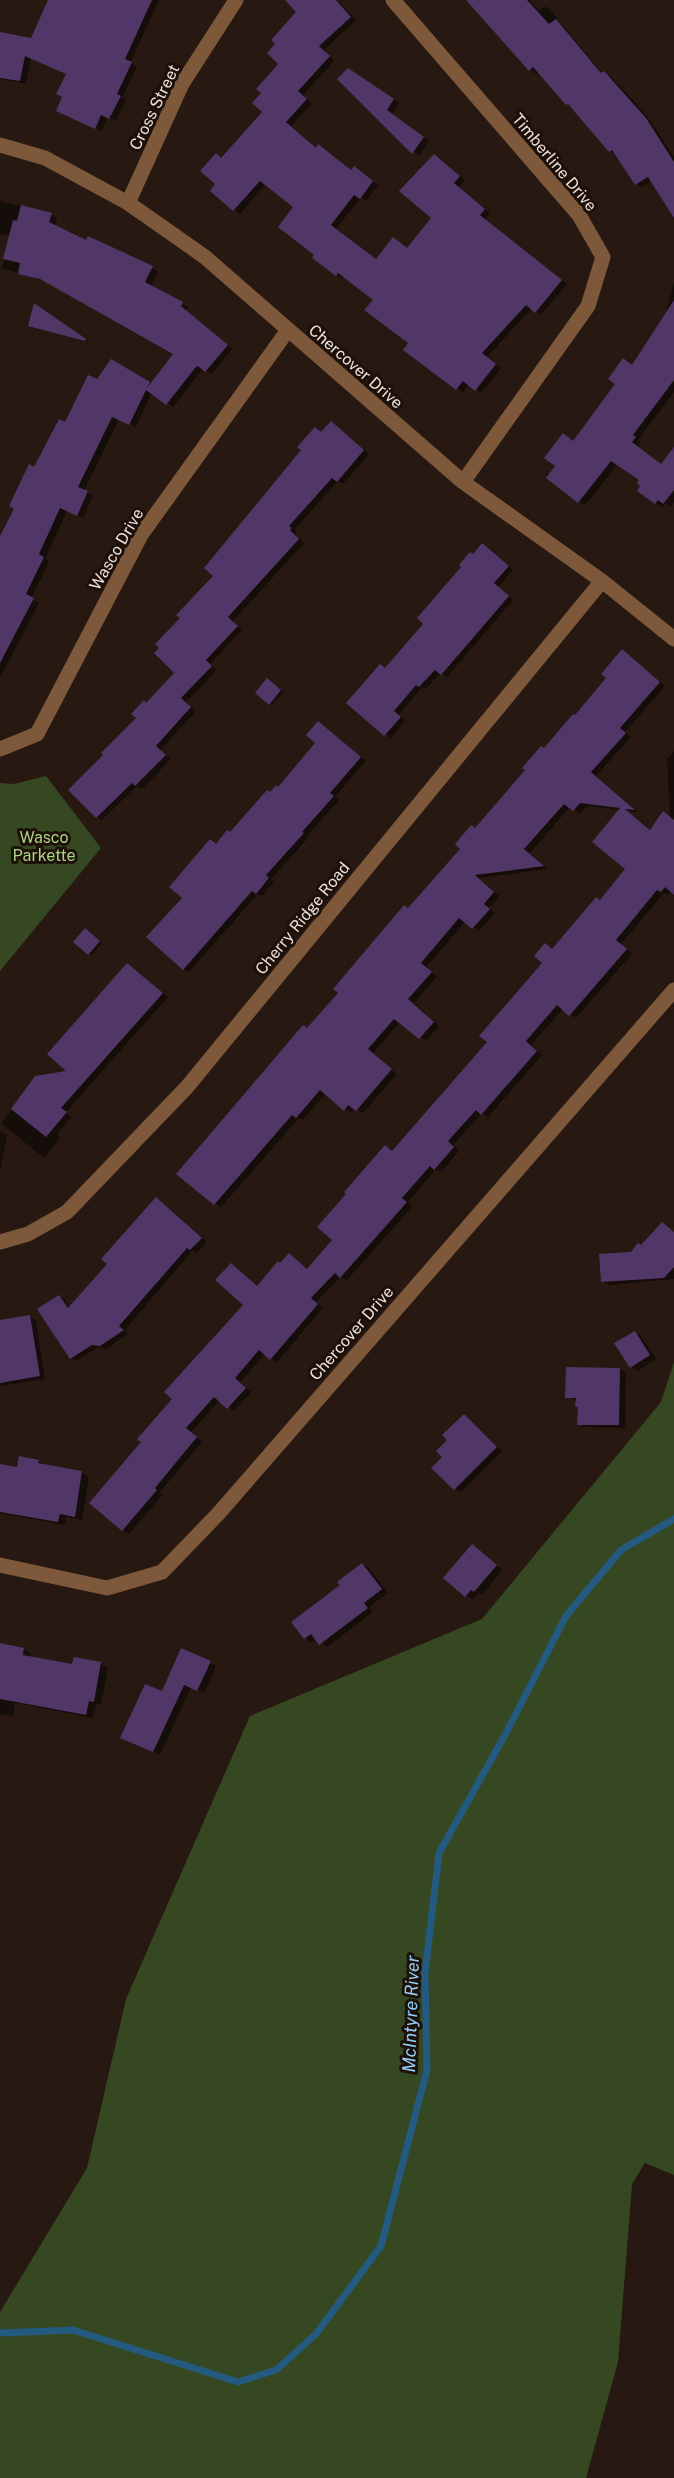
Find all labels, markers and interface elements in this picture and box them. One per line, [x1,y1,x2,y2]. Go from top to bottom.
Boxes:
street label: Cross Street [126,61,183,153]
street label: Timberline Drive [508,110,601,215]
street label: Chercover Drive [305,320,407,412]
street label: Wasco Drive [85,505,147,593]
park label: Wasco Parkette [13,828,75,865]
street label: Cherry Ridge Road [251,858,354,978]
street label: Chercover Drive [305,1282,397,1384]
water label: McIntyre River [398,1955,423,2073]

